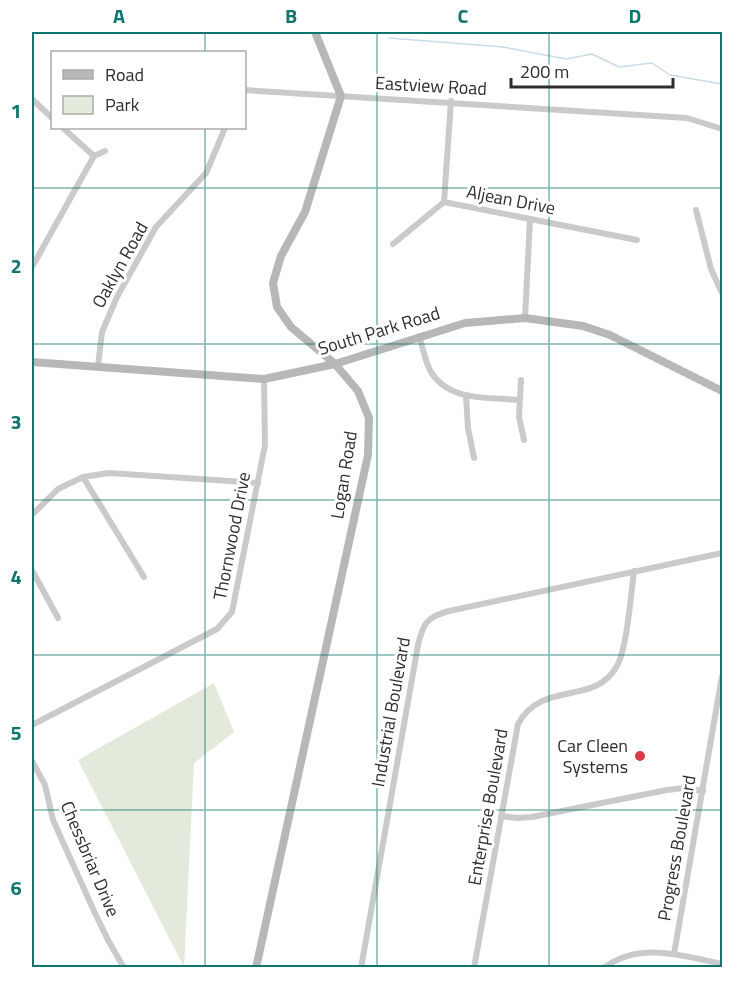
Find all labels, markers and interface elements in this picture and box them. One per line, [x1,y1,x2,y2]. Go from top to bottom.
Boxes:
text: A [113,0,125,31]
text: B [285,0,297,31]
text: C [458,0,469,31]
text: D [629,0,641,31]
legend [51,51,246,129]
scale bar [511,51,673,89]
text: 200 m [520,58,569,85]
text: Road [105,61,144,88]
street label: Eastview Road [374,69,488,102]
text: Park [105,91,140,118]
text: 1 [10,95,22,126]
street label: Aljean Drive [464,178,558,221]
street label: Oaklyn Road [85,217,154,313]
text: 2 [10,250,22,281]
street label: South Park Road [315,299,443,362]
text: 3 [10,406,22,437]
street label: Logan Road [323,429,364,521]
street label: Thornwood Drive [206,470,257,602]
text: 4 [10,561,22,592]
street label: Industrial Boulevard [364,635,417,789]
text: 5 [10,717,22,748]
street label: Enterprise Boulevard [460,726,515,887]
place label: Car Cleen Systems [557,732,628,780]
marker: Car Cleen Systems [633,749,647,763]
street label: Progress Boulevard [650,773,703,923]
street label: Chessbriar Drive [54,797,127,921]
text: 6 [10,872,22,903]

